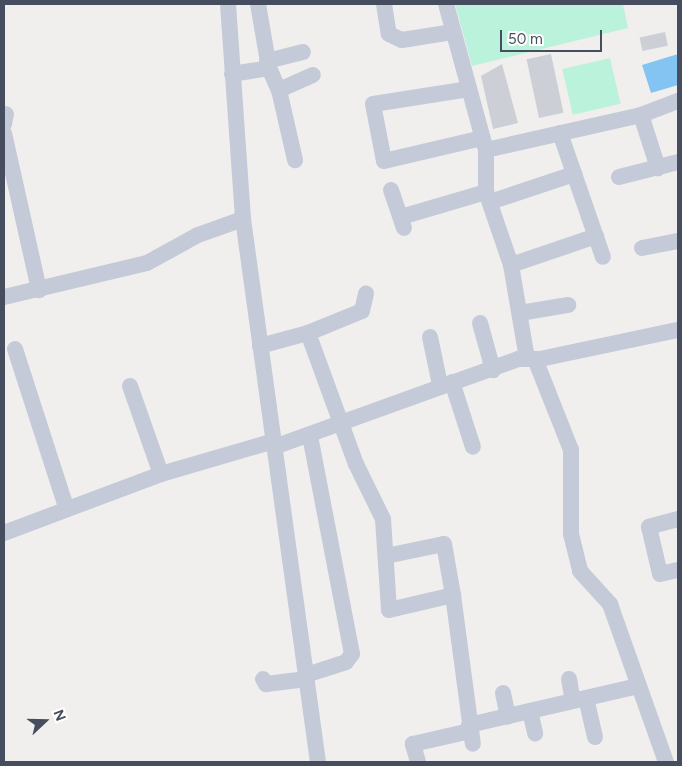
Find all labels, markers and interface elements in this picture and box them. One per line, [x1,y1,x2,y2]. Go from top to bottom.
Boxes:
scale bar [502,20,604,52]
text: 50 m [508,30,543,48]
north arrow [20,696,70,746]
text: N [50,707,69,724]

